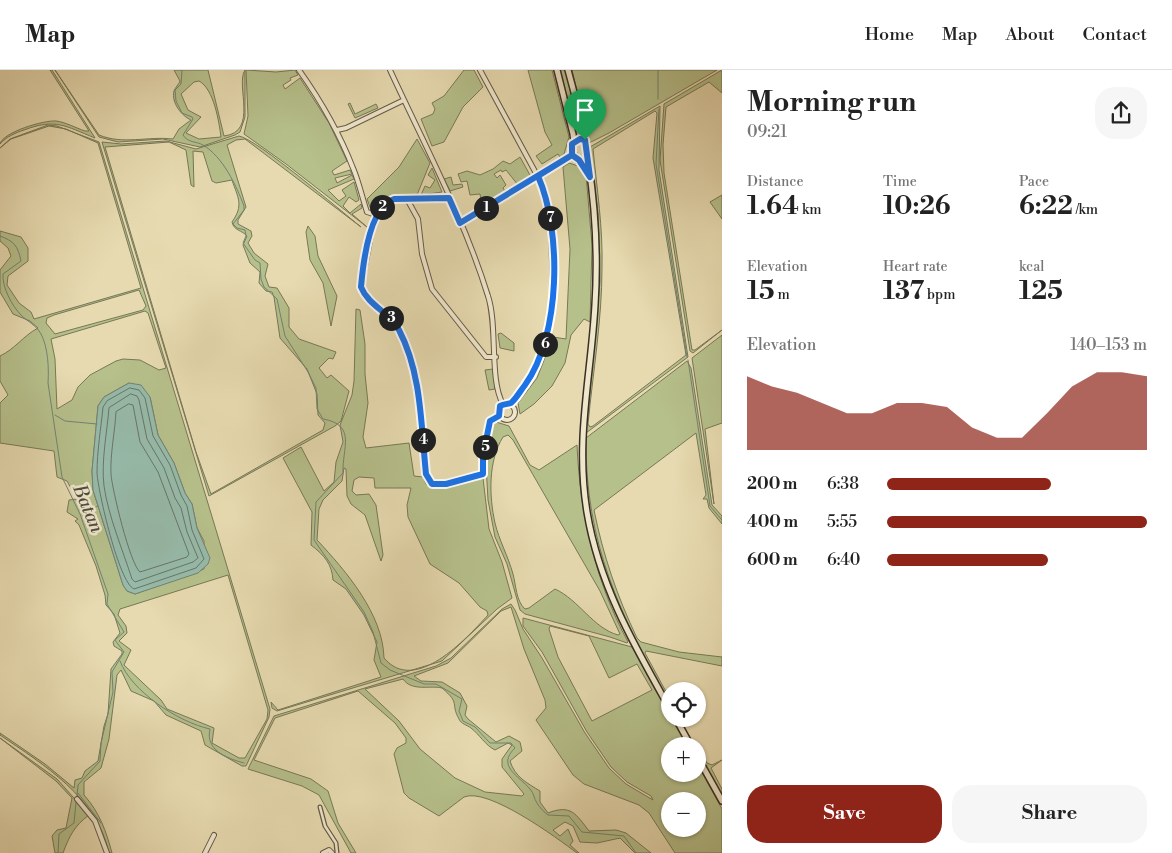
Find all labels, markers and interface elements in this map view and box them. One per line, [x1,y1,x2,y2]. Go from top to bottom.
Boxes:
text: Map [25,20,75,50]
text: Home [865,23,914,46]
text: Map [942,23,978,46]
text: About [1006,23,1055,46]
text: Contact [1083,23,1147,46]
text: Morning run [747,85,916,120]
button: share [1095,87,1147,139]
pin [564,89,606,140]
icon: arrive [571,96,599,124]
text: 09:21 [747,122,787,142]
text: Distance [747,173,804,191]
text: Time [883,173,917,191]
text: Pace [1019,173,1049,191]
text: 1.64 [747,191,799,222]
text: 10:26 [883,191,951,222]
text: 6:22 [1019,191,1073,222]
pin: 2 [370,194,394,220]
pin: 1 [474,196,498,220]
text: 2 [378,198,387,216]
text: 1 [483,199,490,217]
text: km [799,201,822,219]
text: /km [1073,201,1098,219]
pin: 7 [538,206,562,230]
text: 7 [546,209,555,227]
text: Elevation [747,258,808,276]
text: Heart rate [883,258,948,276]
text: kcal [1019,258,1044,276]
text: 15 [747,276,775,307]
text: 137 [883,276,924,307]
text: 125 [1019,276,1063,307]
text: m [775,286,790,304]
text: bpm [924,286,955,304]
pin: 3 [378,306,404,330]
text: 3 [387,309,396,327]
pin: 6 [532,332,558,356]
text: 6 [541,335,550,353]
text: Elevation [747,335,816,355]
text: 140–153 m [1070,335,1147,355]
pin: 4 [410,428,436,452]
text: 4 [419,431,428,449]
pin: 5 [472,434,498,460]
text: 5 [481,438,490,456]
text: 200 m [747,474,797,494]
text: 6:38 [827,474,859,494]
water label: Batan [67,479,109,537]
text: 400 m [747,512,798,532]
text: 5:55 [827,512,857,532]
text: 600 m [747,550,797,570]
text: 6:40 [827,550,860,570]
map controls [661,682,706,837]
button: locate [661,682,706,727]
button: + [661,737,706,782]
button: Save [747,785,942,843]
button: Share [952,785,1147,843]
button: − [661,792,706,837]

